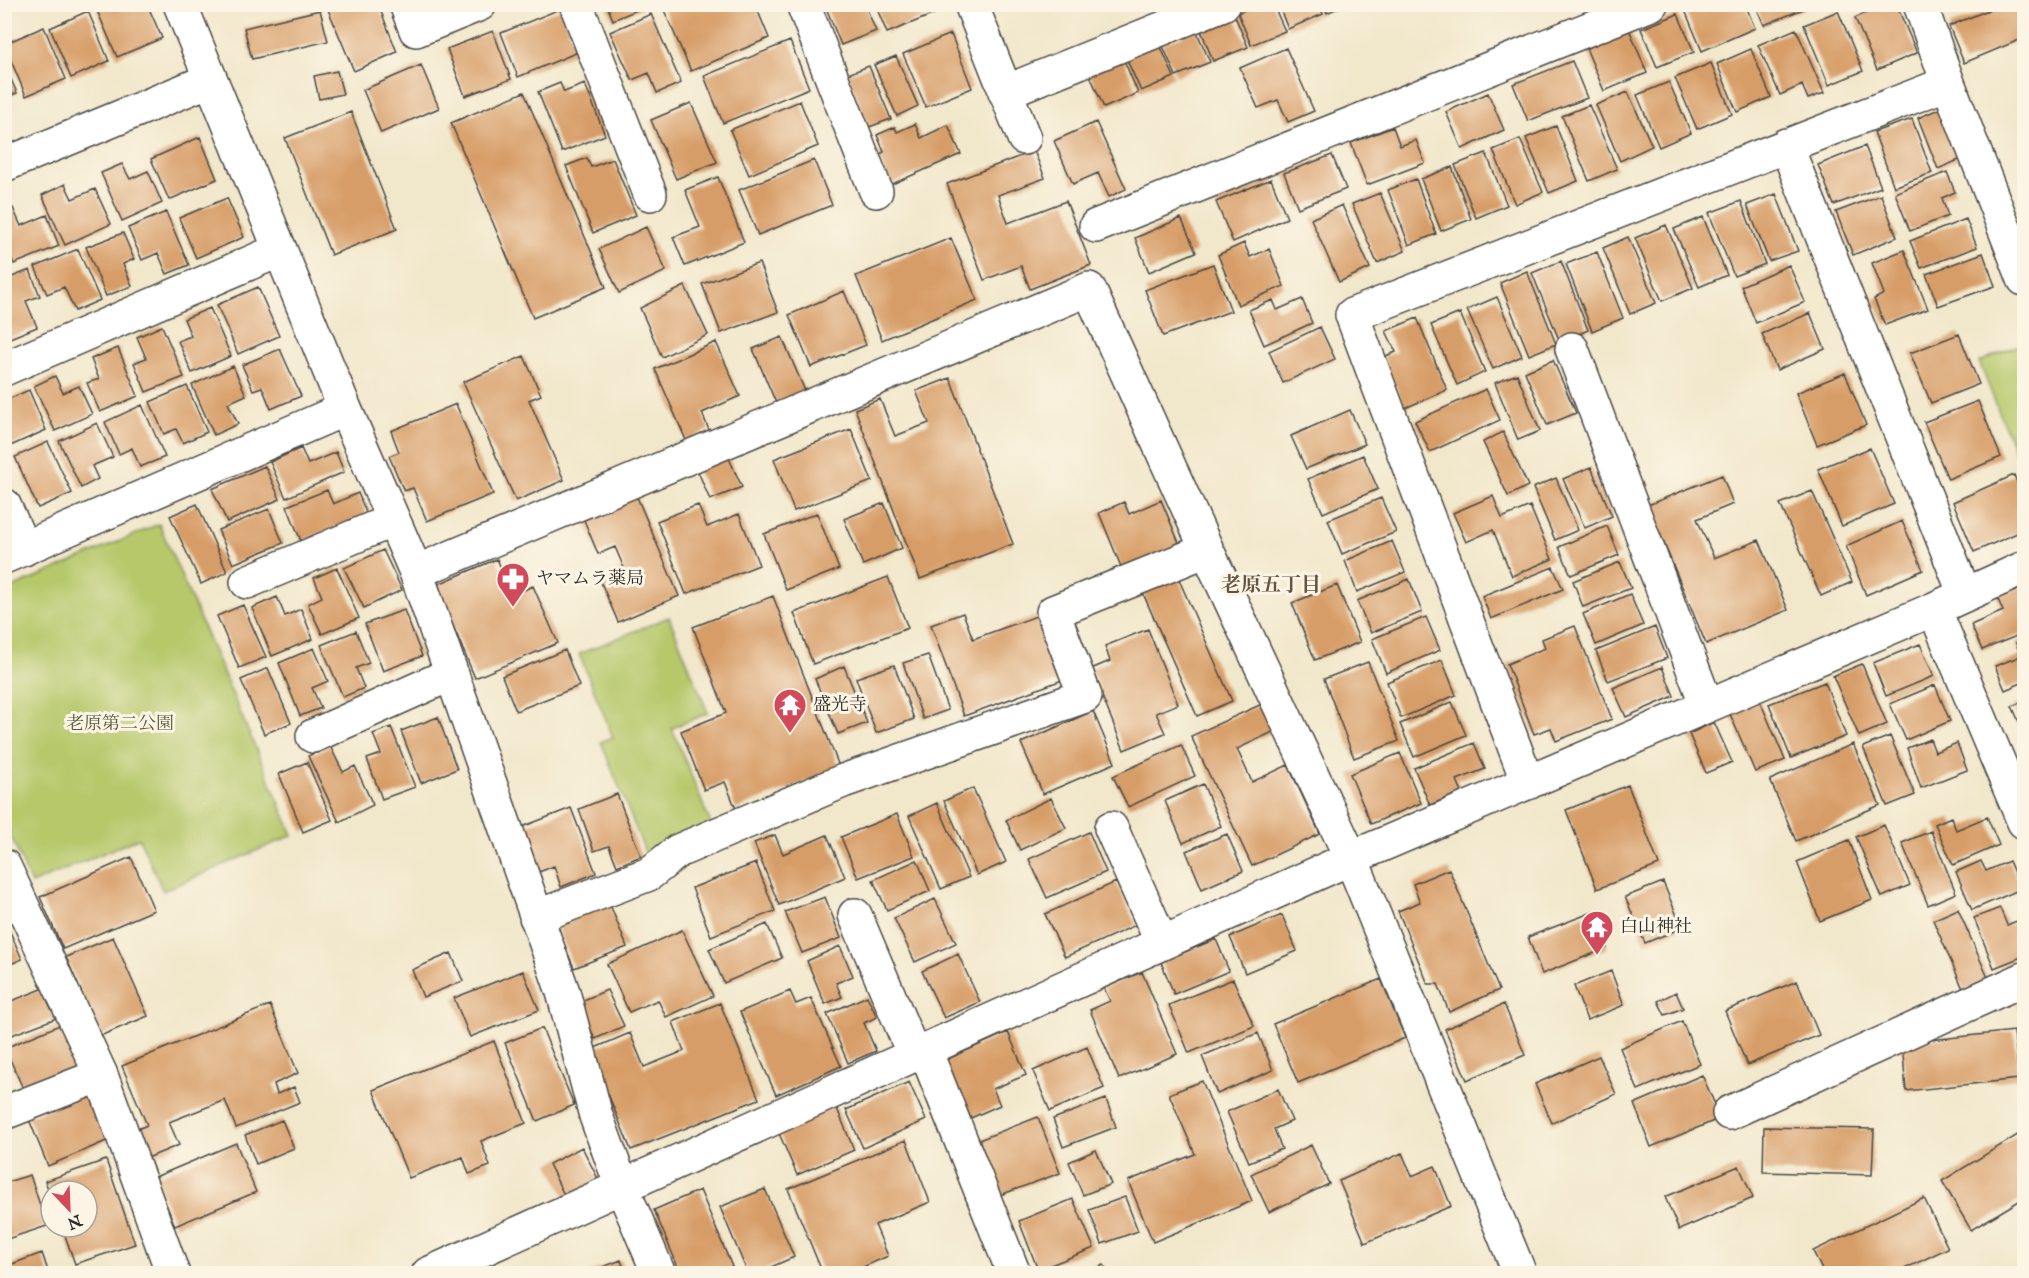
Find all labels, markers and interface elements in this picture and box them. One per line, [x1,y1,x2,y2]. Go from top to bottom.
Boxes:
pharmacy icon: ヤマムラ薬局 [495,561,531,608]
place label: ヤマムラ薬局 [536,568,644,591]
district label: 老原五丁目 [1221,573,1321,598]
temple icon: 盛光寺 [772,687,808,734]
place label: 盛光寺 [813,694,867,717]
park label: 老原第二公園 [66,713,174,736]
temple icon: 白山神社 [1579,909,1615,956]
place label: 白山神社 [1620,916,1692,939]
north arrow [39,1179,99,1239]
text: N [64,1209,85,1233]

